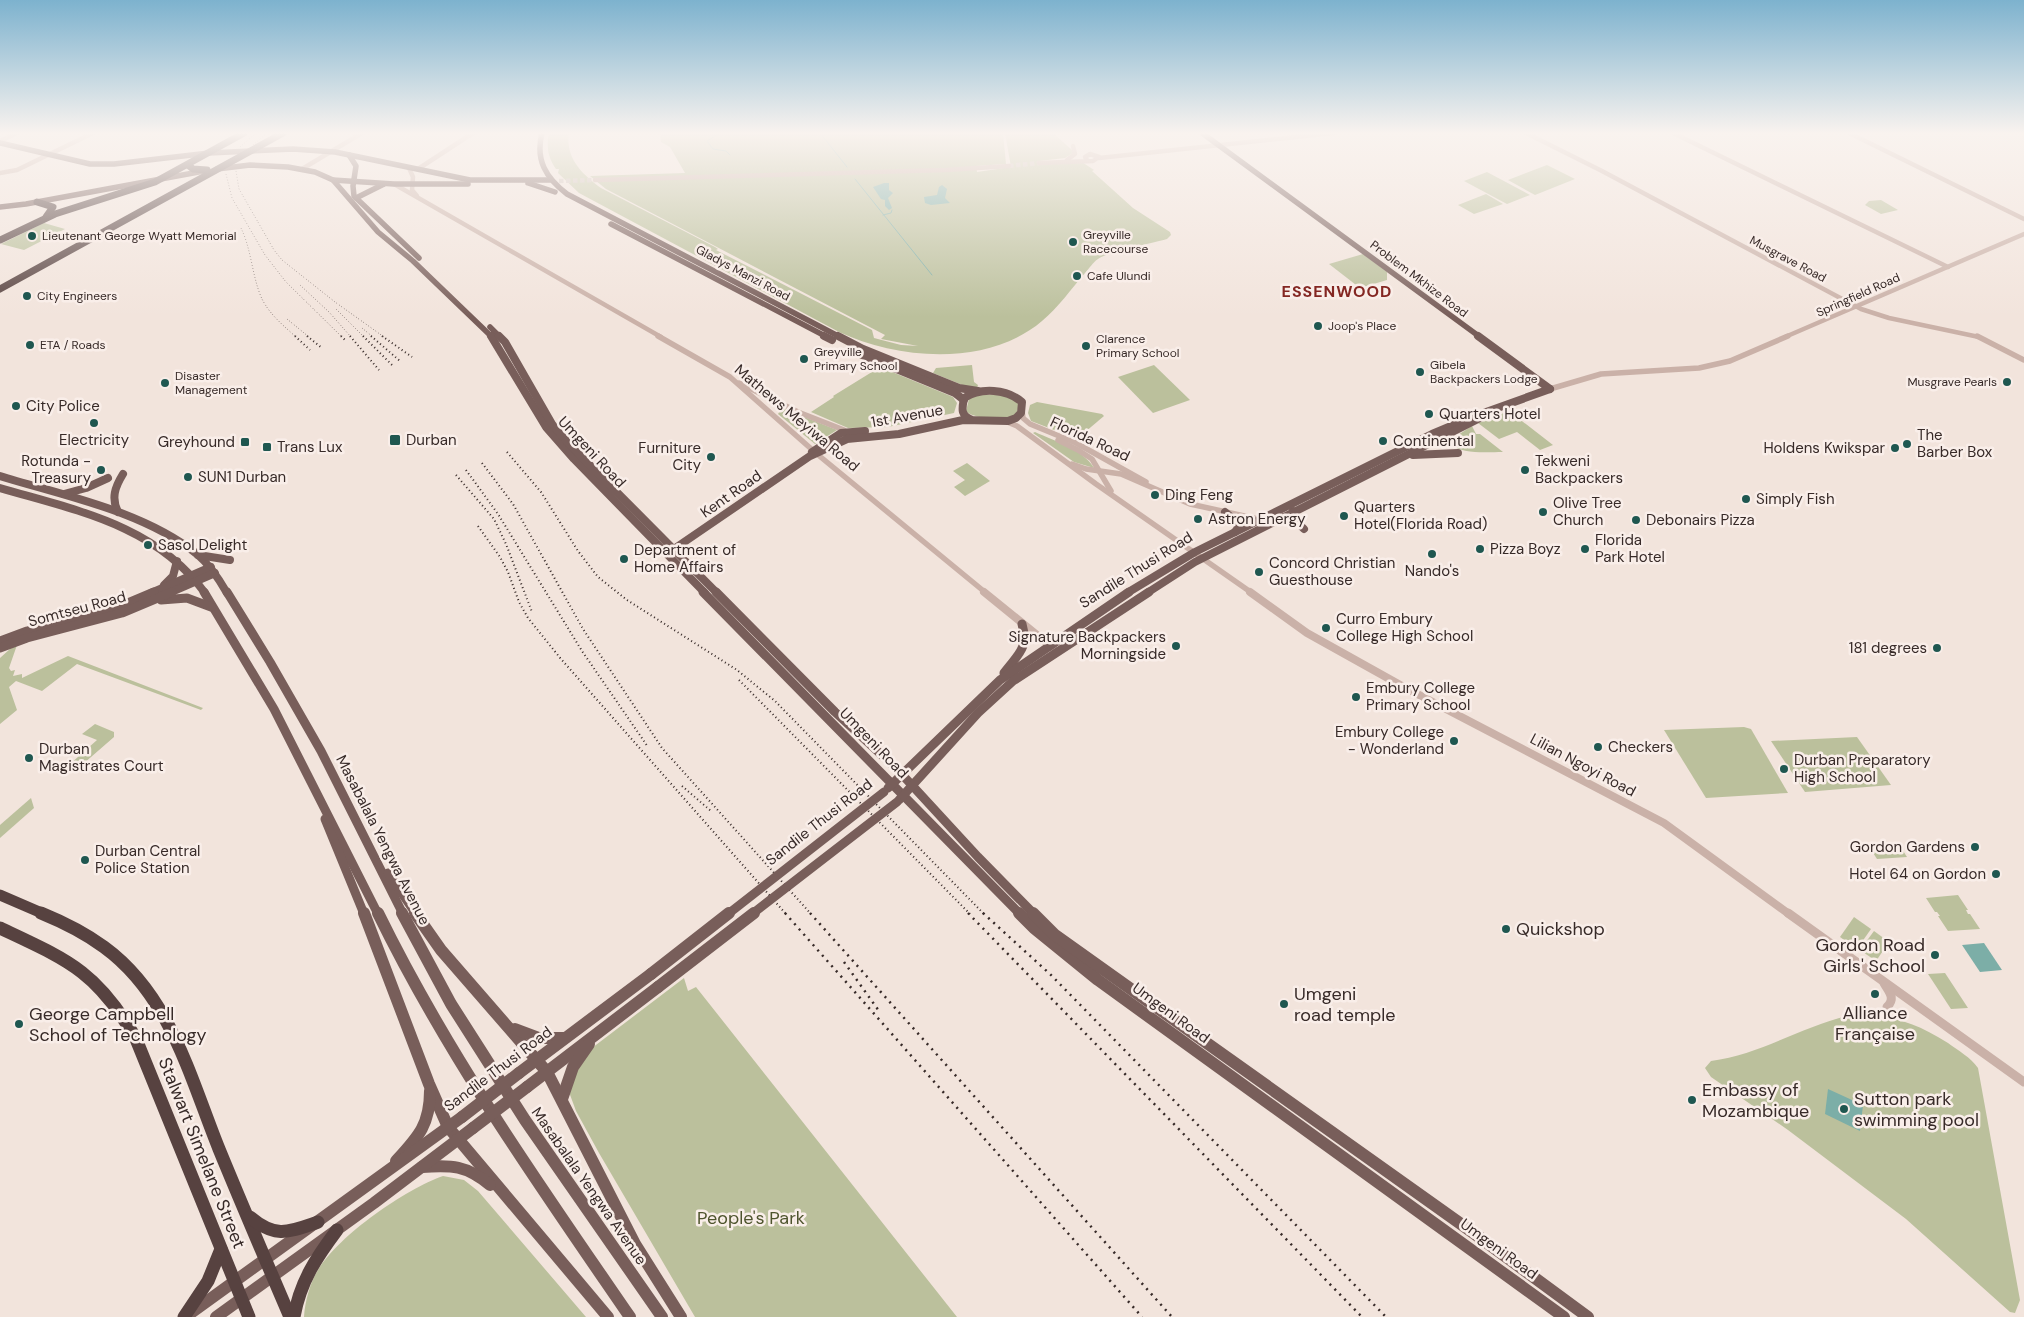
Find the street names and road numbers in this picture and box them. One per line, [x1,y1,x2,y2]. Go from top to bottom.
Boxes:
street label: Musgrave Road [1747,232,1829,286]
street label: Problem Mkhize Road [1367,237,1471,321]
street label: Gladys Manzi Road [693,241,793,305]
street label: Springfield Road [1814,269,1902,321]
street label: Mathews Meyiwa Road [730,360,864,476]
street label: 1st Avenue [869,400,945,432]
street label: Umgeni Road [554,412,630,492]
street label: Florida Road [1047,412,1133,466]
street label: Kent Road [697,466,765,522]
street label: Sandile Thusi Road [1076,527,1196,613]
street label: Somtseu Road [26,586,128,632]
street label: Umgeni Road [835,703,913,783]
street label: Lilian Ngoyi Road [1527,729,1639,801]
street label: Masabalala Yengwa Avenue [331,752,435,928]
street label: Sandile Thusi Road [762,774,876,870]
street label: Umgeni Road [1128,978,1214,1048]
street label: Sandile Thusi Road [440,1022,556,1116]
street label: Stalwart Simelane Street [153,1054,251,1252]
street label: Masabalala Yengwa Avenue [527,1103,651,1269]
street label: Umgeni Road [1456,1214,1542,1284]

